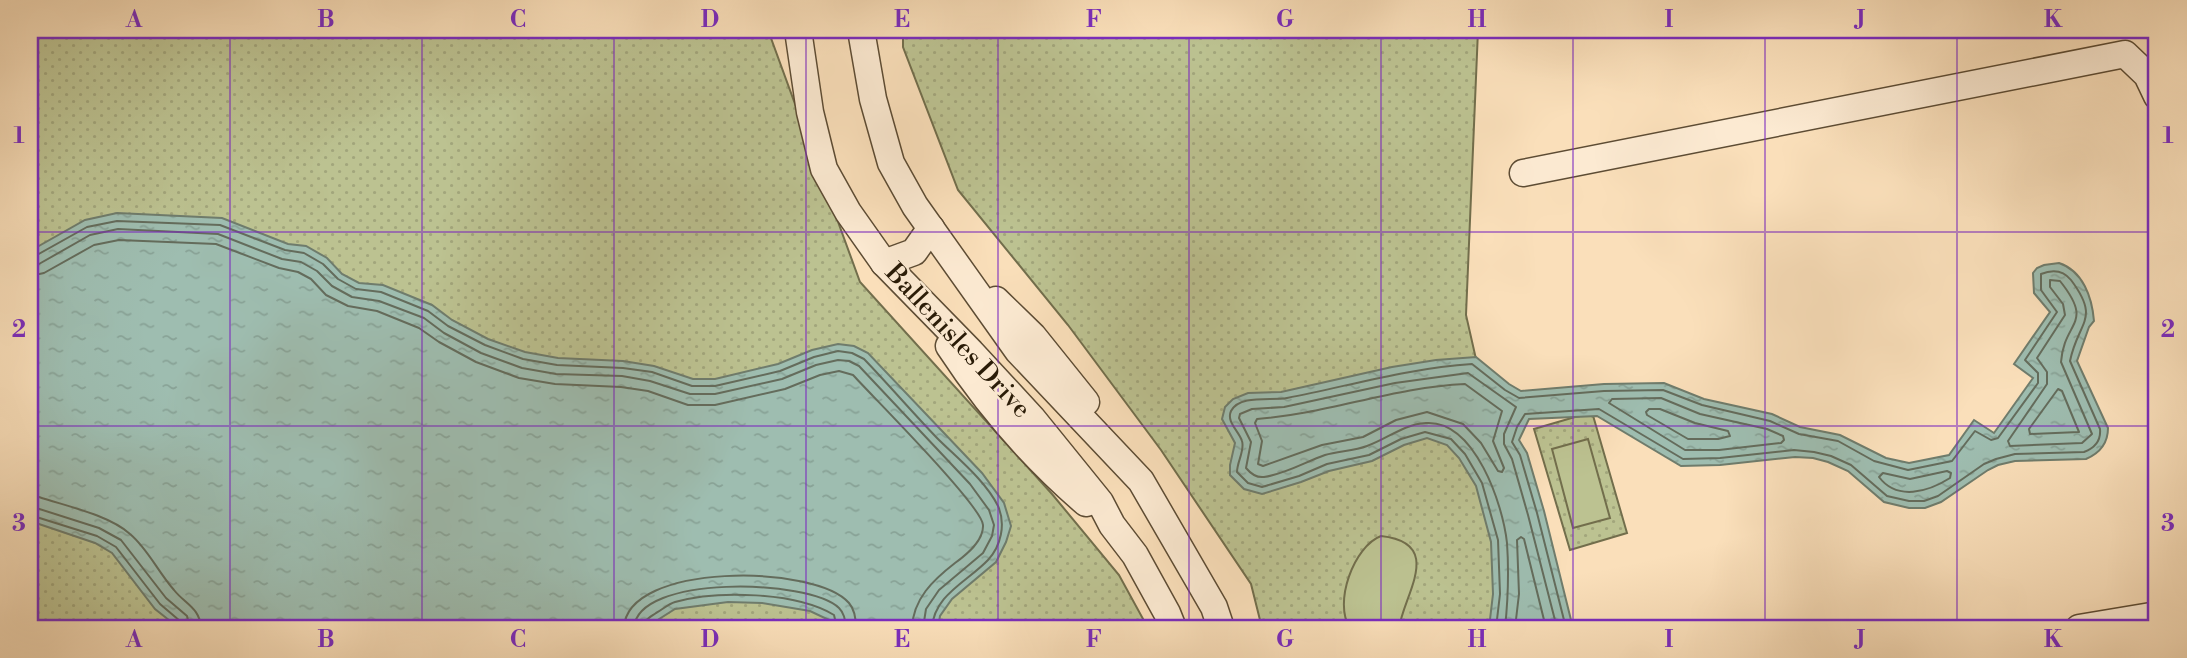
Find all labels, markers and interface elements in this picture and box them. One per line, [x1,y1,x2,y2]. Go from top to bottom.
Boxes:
text: A [125,6,143,34]
text: B [317,6,335,34]
text: C [510,6,526,34]
text: D [701,6,719,34]
text: E [894,6,910,34]
text: F [1086,6,1102,34]
text: G [1276,6,1294,34]
text: H [1468,6,1487,34]
text: I [1665,6,1674,34]
text: J [1854,6,1866,34]
text: K [2044,6,2063,34]
text: 1 [13,122,25,150]
text: 1 [2162,122,2174,150]
street label: Ballenisles Drive [878,257,1038,425]
text: 2 [12,316,26,344]
text: 2 [2161,316,2175,344]
text: 3 [12,510,26,538]
text: 3 [2161,510,2175,538]
text: A [125,626,143,654]
text: B [317,626,335,654]
text: C [510,626,526,654]
text: D [701,626,719,654]
text: E [894,626,910,654]
text: F [1086,626,1102,654]
text: G [1276,626,1294,654]
text: H [1468,626,1487,654]
text: I [1665,626,1674,654]
text: J [1854,626,1866,654]
text: K [2044,626,2063,654]

